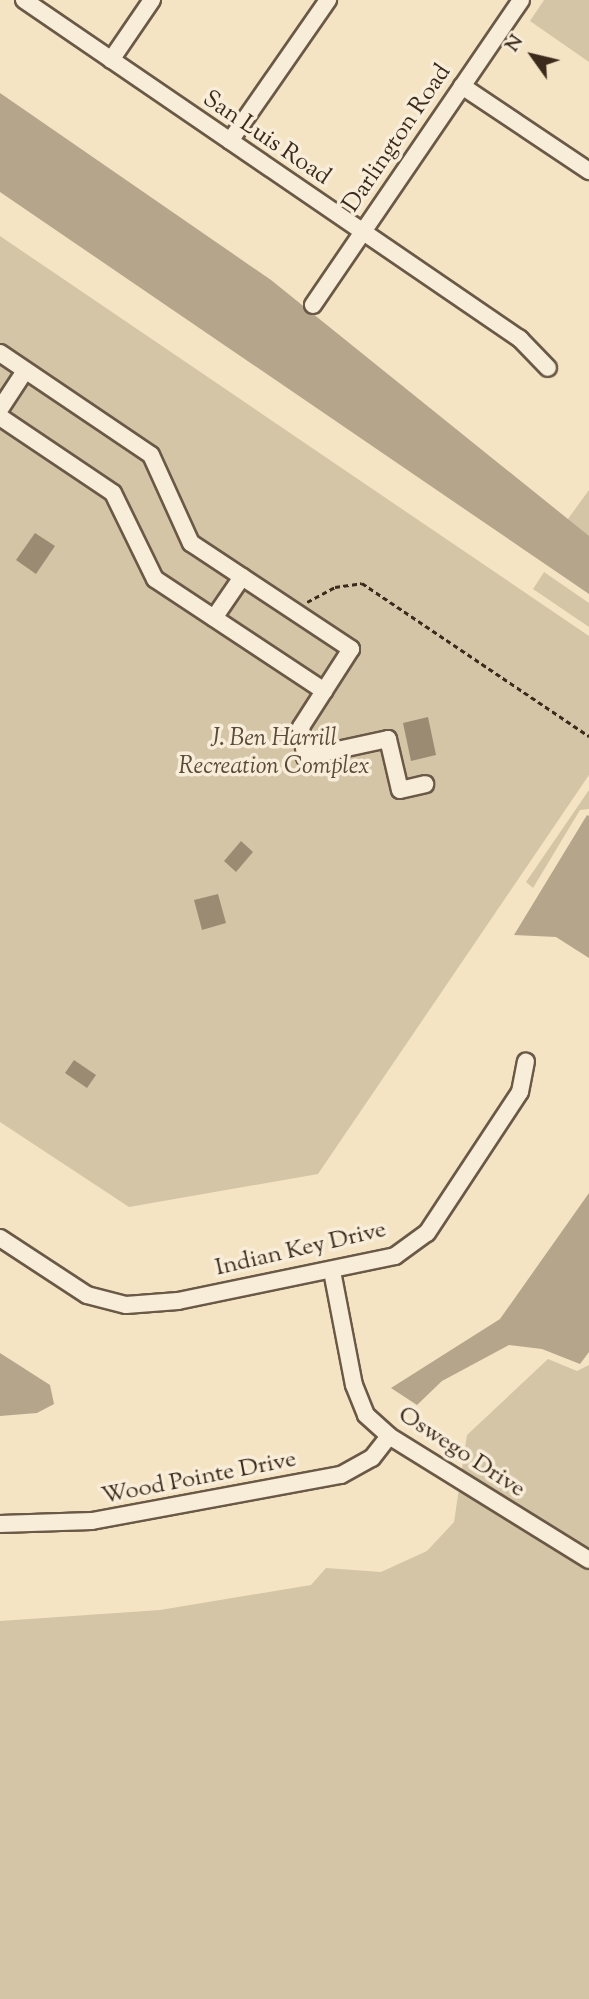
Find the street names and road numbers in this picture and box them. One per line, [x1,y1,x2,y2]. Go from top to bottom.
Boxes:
street label: Darlington Road [338,59,458,219]
street label: San Luis Road [196,86,336,192]
street label: Indian Key Drive [213,1216,389,1284]
street label: Oswego Drive [392,1401,530,1505]
street label: Wood Pointe Drive [99,1446,299,1512]

